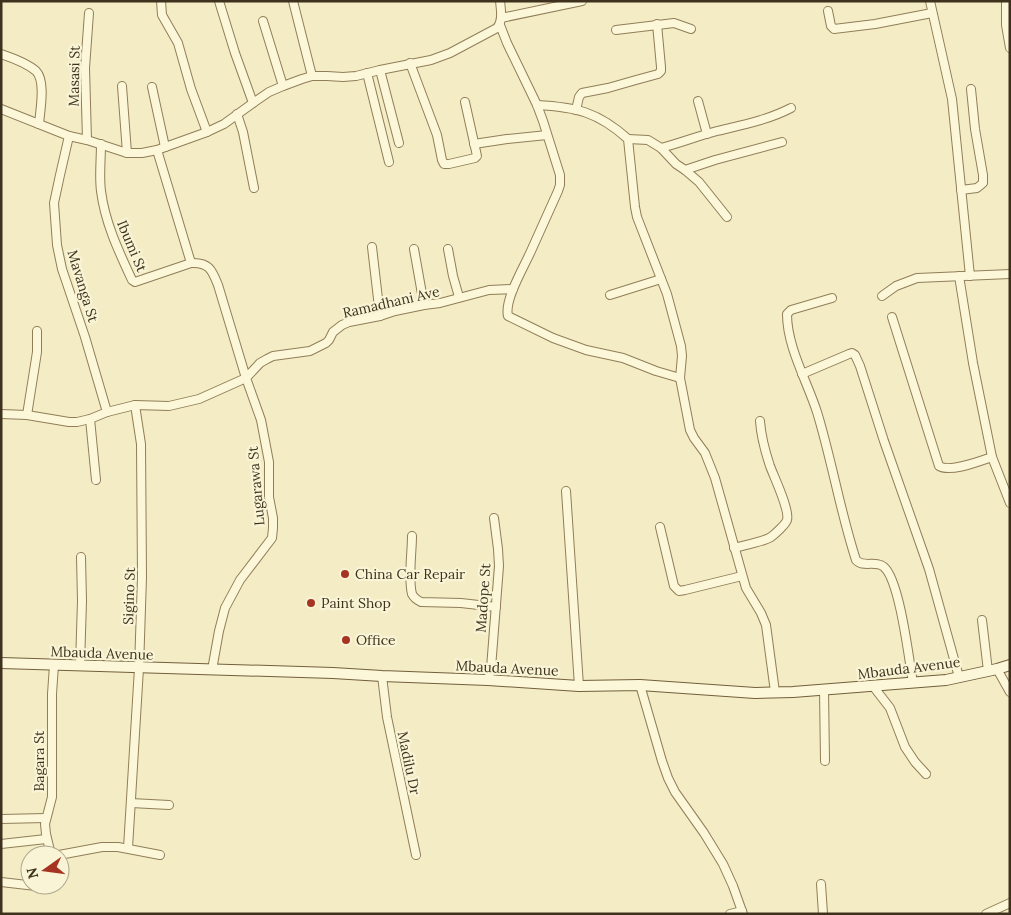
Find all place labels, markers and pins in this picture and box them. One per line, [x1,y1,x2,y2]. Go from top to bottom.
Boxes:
place label: China Car Repair [355,565,465,583]
marker: China Car Repair [339,568,351,580]
place label: Paint Shop [321,594,391,612]
marker: Paint Shop [305,597,317,609]
place label: Office [356,631,396,649]
marker: Office [340,634,352,646]

